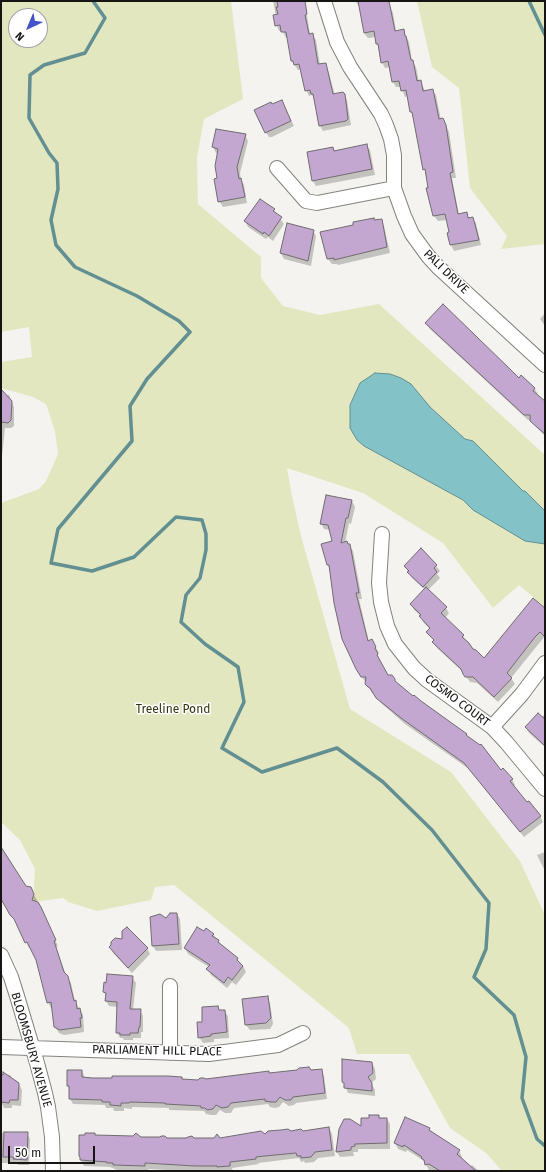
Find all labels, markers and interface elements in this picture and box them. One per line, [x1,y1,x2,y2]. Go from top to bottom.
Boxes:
north arrow [8,8,48,48]
text: N [13,29,27,43]
street label: PALI DRIVE [420,247,472,297]
street label: COSMO COURT [422,672,492,730]
park label: Treeline Pond [136,703,210,717]
street label: BLOOMSBURY AVENUE [8,991,54,1109]
street label: PARLIAMENT HILL PLACE [92,1043,222,1059]
scale bar [10,1138,97,1164]
text: 50 m [15,1146,41,1160]

